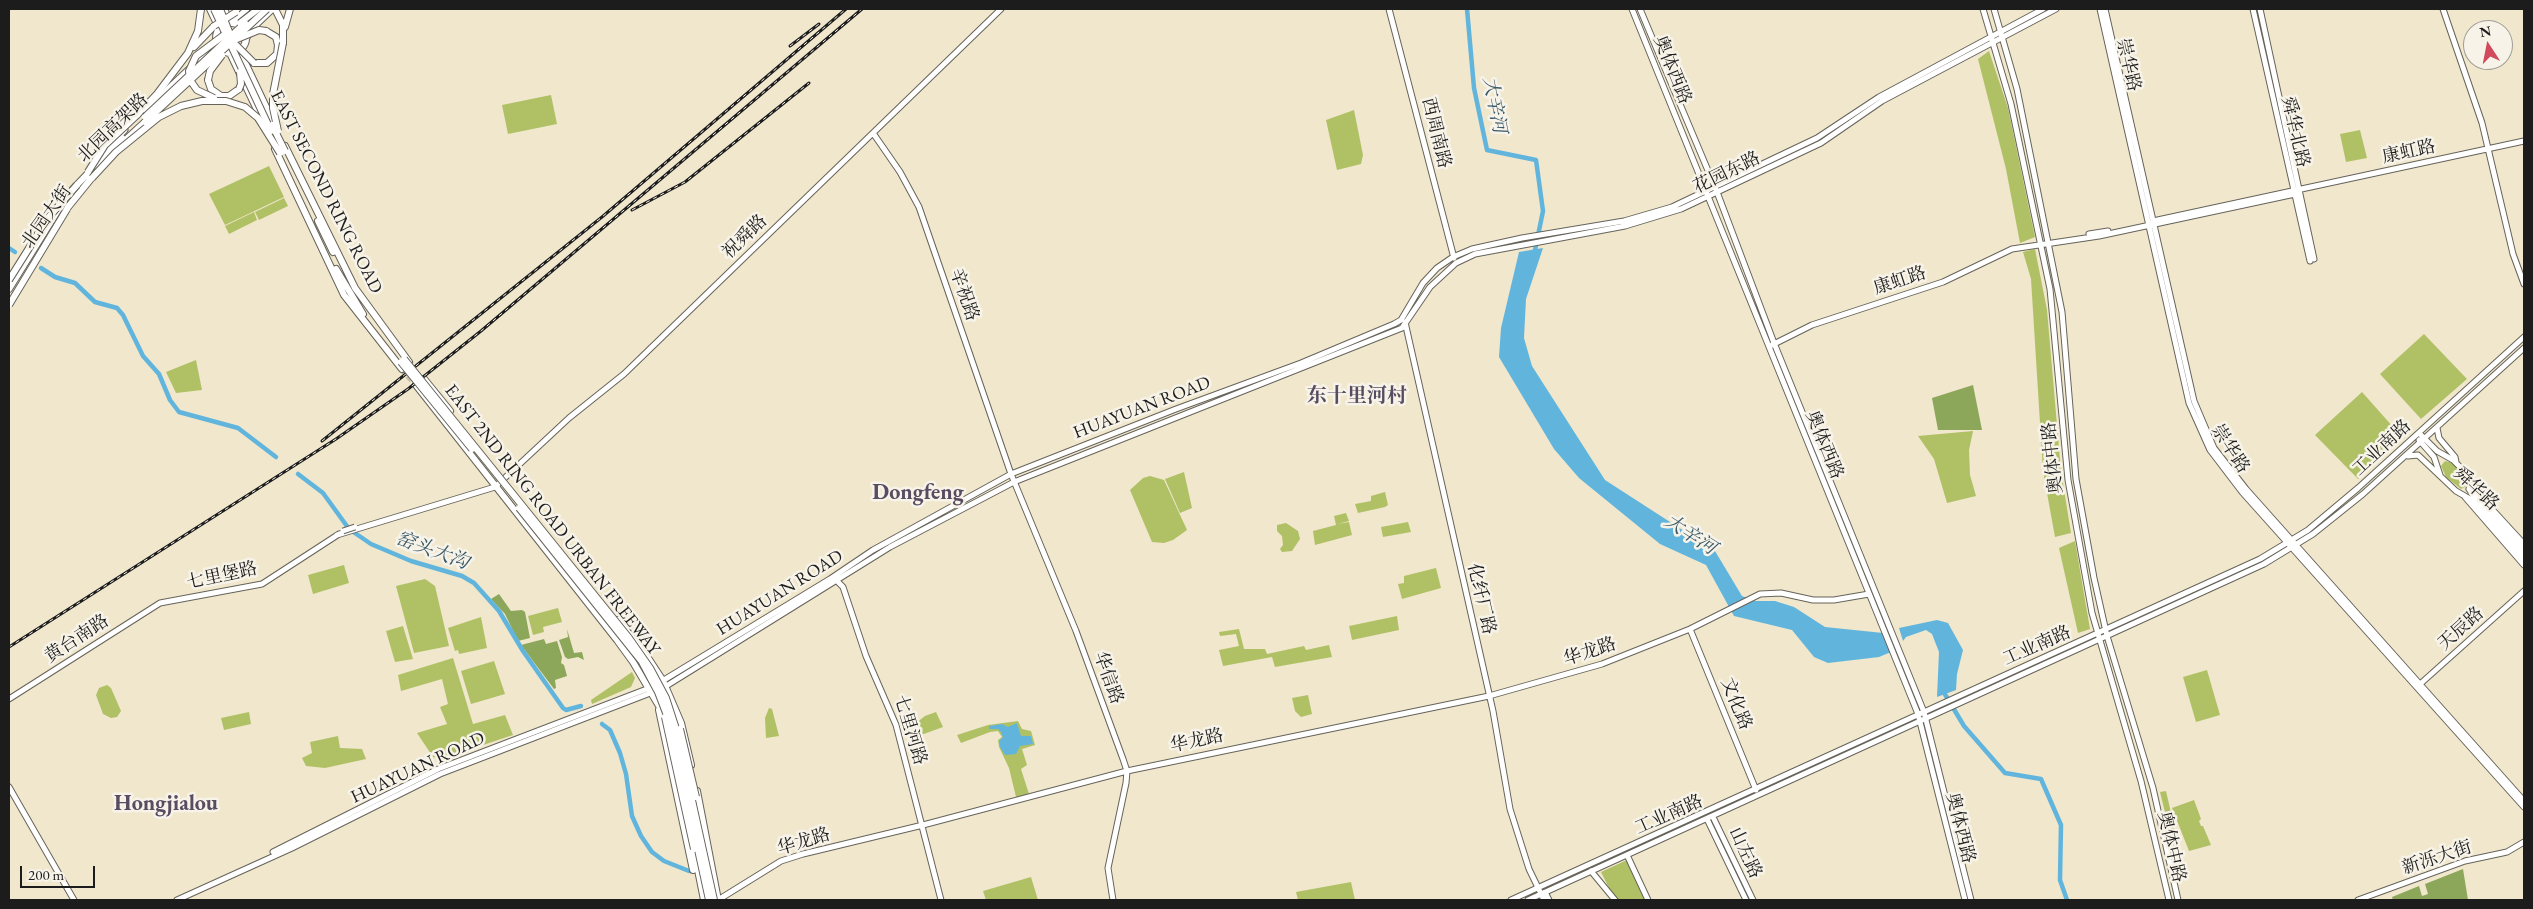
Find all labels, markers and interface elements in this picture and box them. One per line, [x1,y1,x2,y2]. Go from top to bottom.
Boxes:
north arrow [2463,20,2513,70]
text: N [2478,21,2493,41]
street label: 奥体西路 [1649,33,1695,107]
street label: 崇华路 [2111,36,2145,94]
water label: 大辛河 [1477,75,1511,135]
street label: EAST SECOND RING ROAD [265,87,387,297]
street label: 北园高架路 [73,89,153,167]
street label: 舜华北路 [2276,94,2314,170]
street label: 西周南路 [1417,95,1455,171]
street label: 康虹路 [2380,136,2438,168]
street label: 花园东路 [1690,148,1764,198]
street label: 北园大街 [18,181,76,253]
street label: 祝舜路 [718,210,772,264]
street label: 康虹路 [1871,262,1929,300]
street label: 辛祝路 [945,266,983,324]
street label: HUAYUAN ROAD [1070,372,1214,444]
street label: EAST 2ND RING ROAD URBAN FREEWAY [440,380,664,660]
district label: 东十里河村 [1307,385,1407,409]
street label: 奥体西路 [1801,408,1847,482]
street label: 工业南路 [2348,416,2416,480]
street label: 崇华路 [2206,420,2254,478]
street label: 奥体中路 [2038,421,2068,495]
street label: 舜华路 [2449,463,2503,515]
district label: Dongfeng [872,480,964,506]
water label: 大辛河 [1660,510,1720,560]
water label: 窑头大沟 [392,527,472,575]
street label: HUAYUAN ROAD [713,545,847,641]
street label: 七里堡路 [185,558,259,594]
street label: 化纤厂路 [1462,561,1500,637]
street label: 天辰路 [2434,603,2488,655]
street label: 黄台南路 [41,610,113,668]
street label: 工业南路 [2000,621,2074,671]
street label: 华龙路 [1561,633,1619,671]
street label: 华信路 [1089,649,1127,707]
street label: 文化路 [1716,675,1756,733]
street label: 七里河路 [889,692,931,768]
street label: 华龙路 [1168,725,1226,757]
street label: HUAYUAN ROAD [348,728,488,808]
street label: 工业南路 [1632,790,1706,840]
street label: 奥体西路 [1941,790,1979,866]
district label: Hongjialou [114,791,218,817]
street label: 奥体中路 [2152,809,2190,885]
street label: 华龙路 [775,824,833,860]
street label: 山左路 [1724,824,1766,882]
street label: 新泺大街 [2399,837,2475,879]
scale bar [22,856,98,888]
text: 200 m [28,865,64,884]

